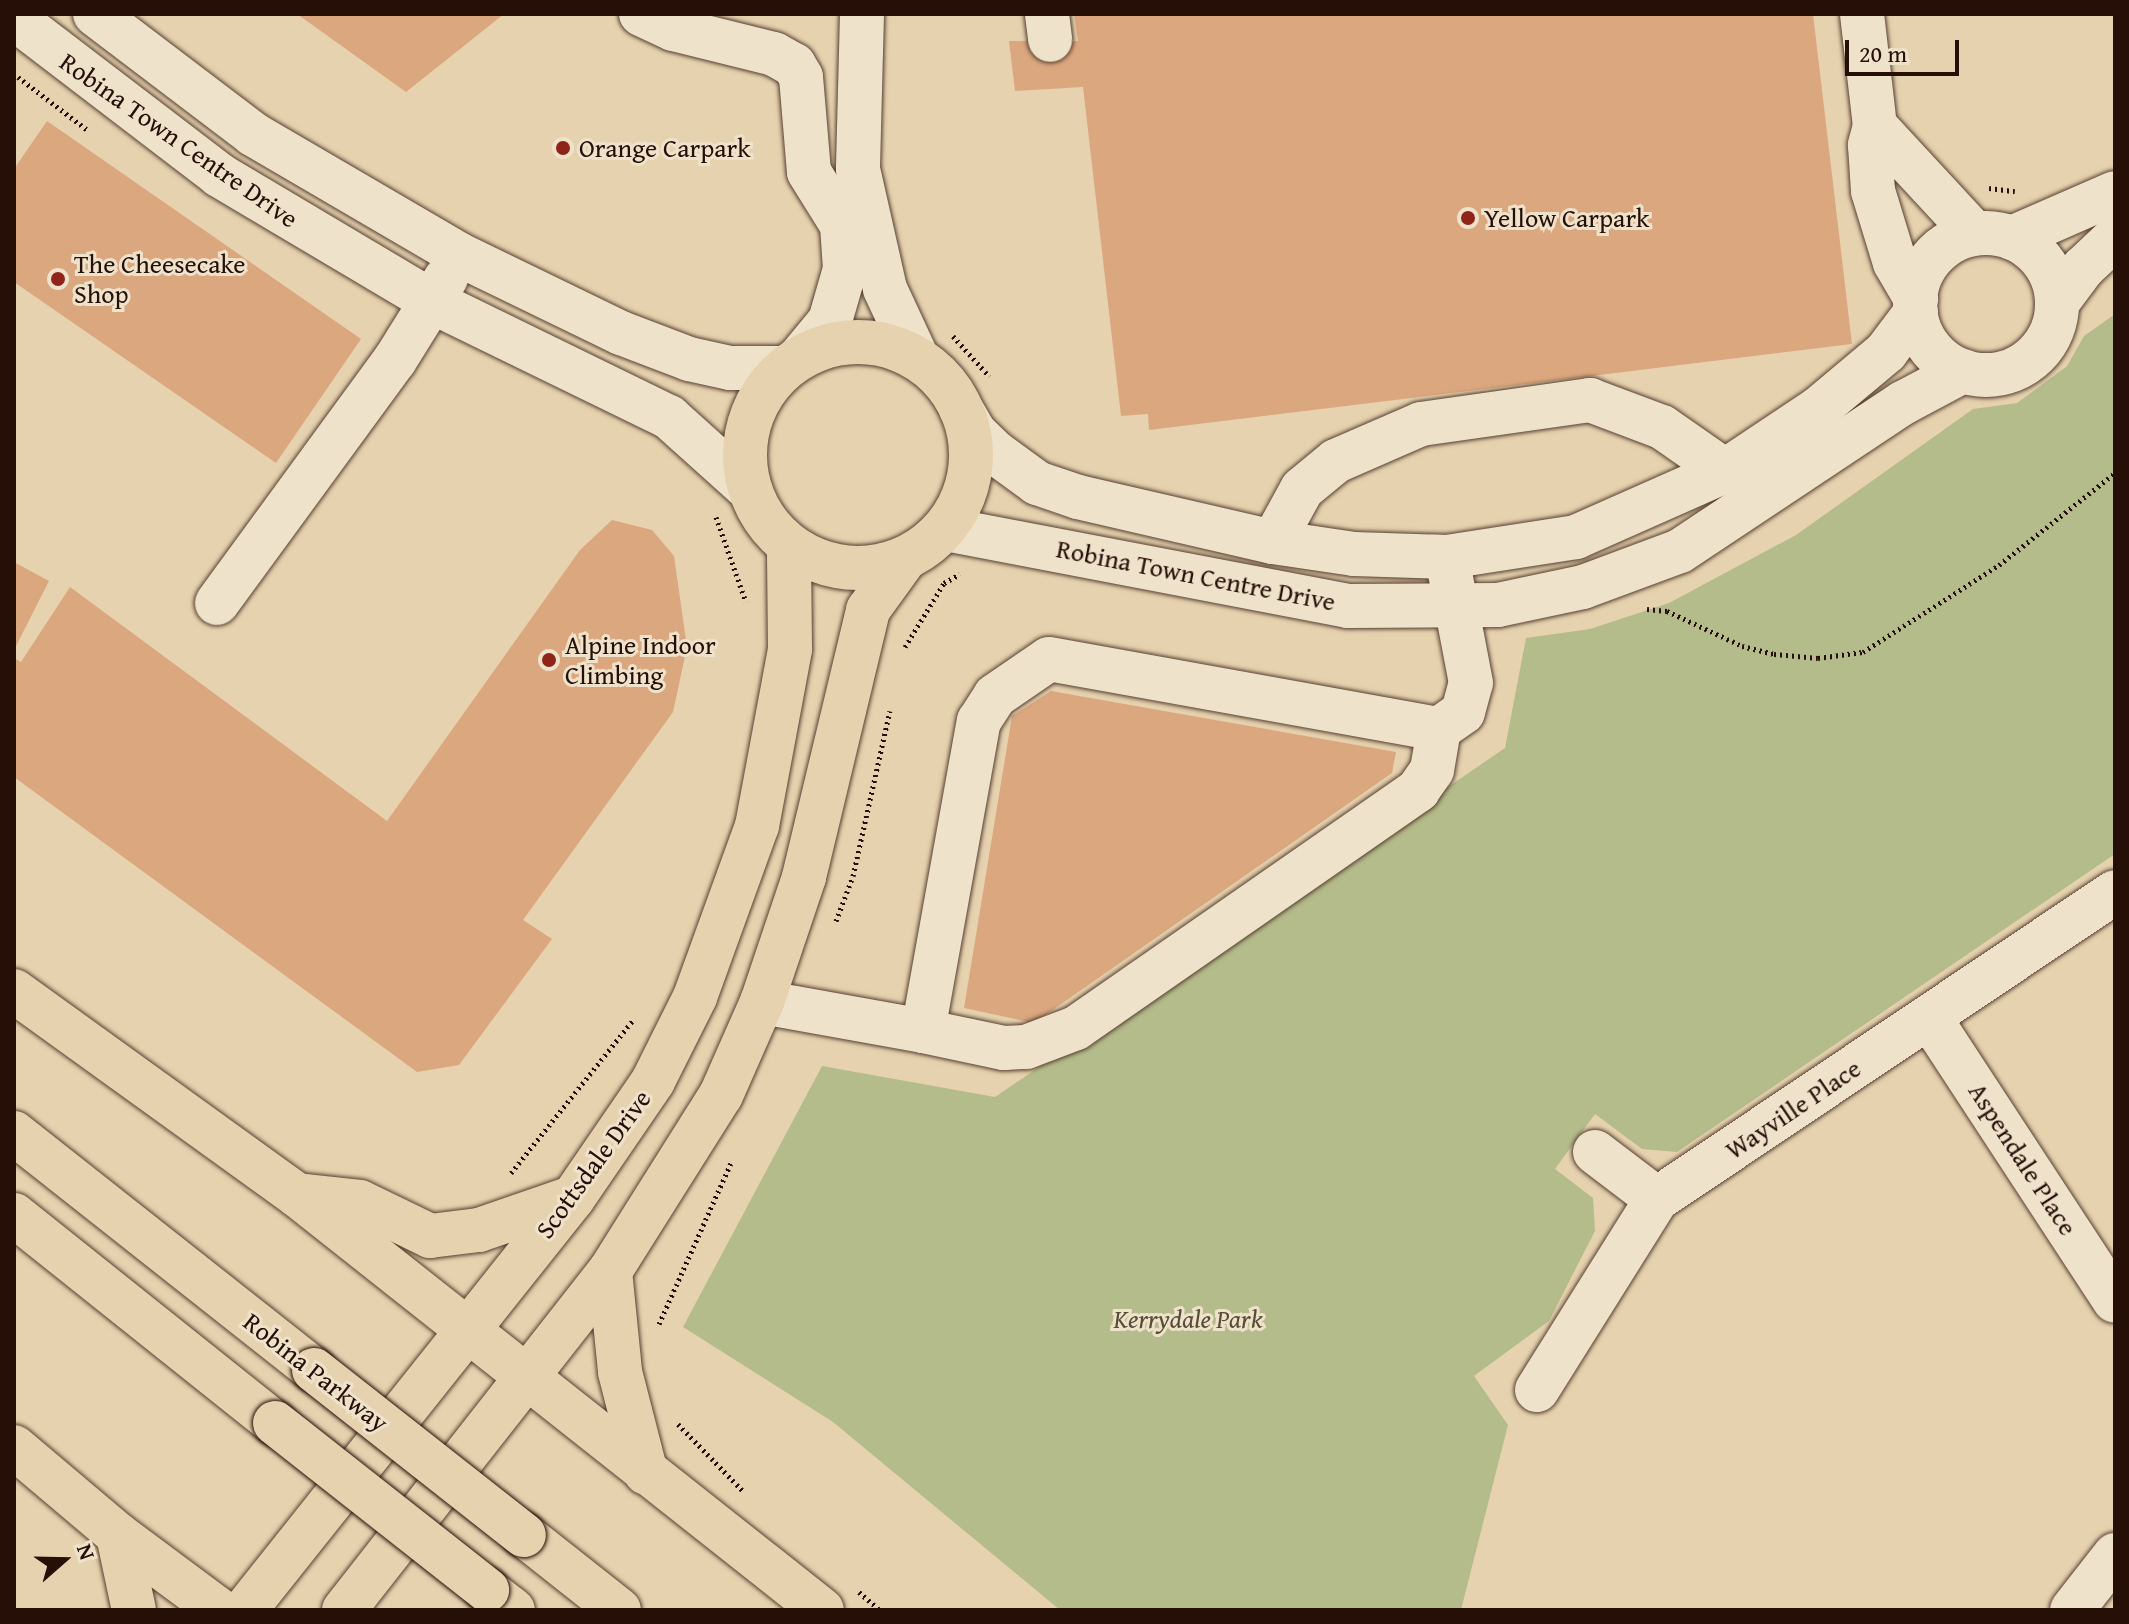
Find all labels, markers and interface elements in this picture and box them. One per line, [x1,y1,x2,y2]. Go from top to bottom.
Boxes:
scale bar [1849,24,1963,74]
text: 20 m [1859,36,1907,71]
street label: Robina Town Centre Drive [54,46,304,234]
place label: Orange Carpark [579,132,750,164]
marker: Orange Carpark [554,139,572,157]
place label: Yellow Carpark [1484,202,1649,234]
marker: Yellow Carpark [1459,209,1477,227]
place label: The Cheesecake Shop [74,248,245,310]
marker: The Cheesecake Shop [49,270,67,288]
street label: Robina Town Centre Drive [1054,533,1338,617]
place label: Alpine Indoor Climbing [565,629,716,690]
marker: Alpine Indoor Climbing [540,651,558,669]
street label: Wayville Place [1719,1052,1867,1166]
street label: Aspendale Place [1962,1077,2084,1241]
street label: Scottsdale Drive [529,1084,657,1244]
park label: Kerrydale Park [1114,1303,1262,1335]
street label: Robina Parkway [237,1306,395,1438]
north arrow [24,1520,104,1600]
text: N [69,1539,104,1564]

